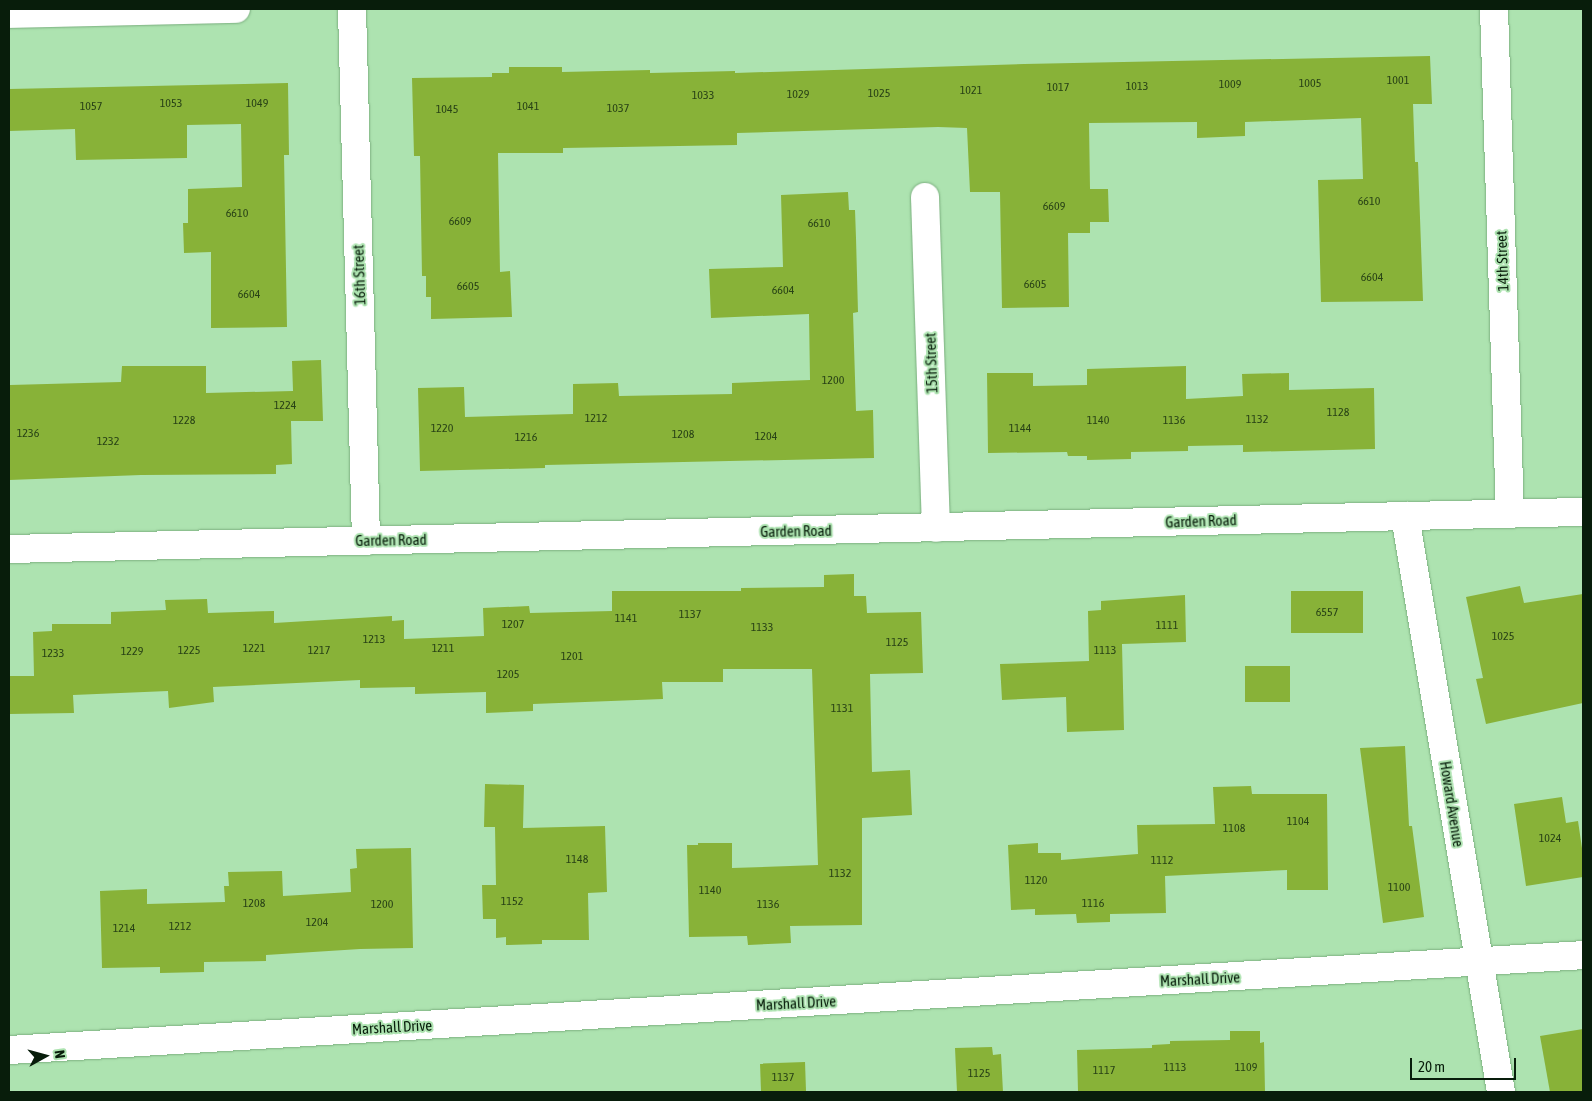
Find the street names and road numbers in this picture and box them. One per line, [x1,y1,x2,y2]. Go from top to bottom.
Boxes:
street label: 14th Street [1492,230,1512,292]
street label: 16th Street [349,244,369,306]
street label: 15th Street [921,332,941,394]
street label: Garden Road [1165,511,1237,531]
street label: Garden Road [760,521,832,541]
street label: Garden Road [355,530,427,550]
street label: Howard Avenue [1436,760,1468,848]
street label: Marshall Drive [1160,968,1240,990]
street label: Marshall Drive [756,992,836,1014]
street label: Marshall Drive [352,1016,432,1038]

